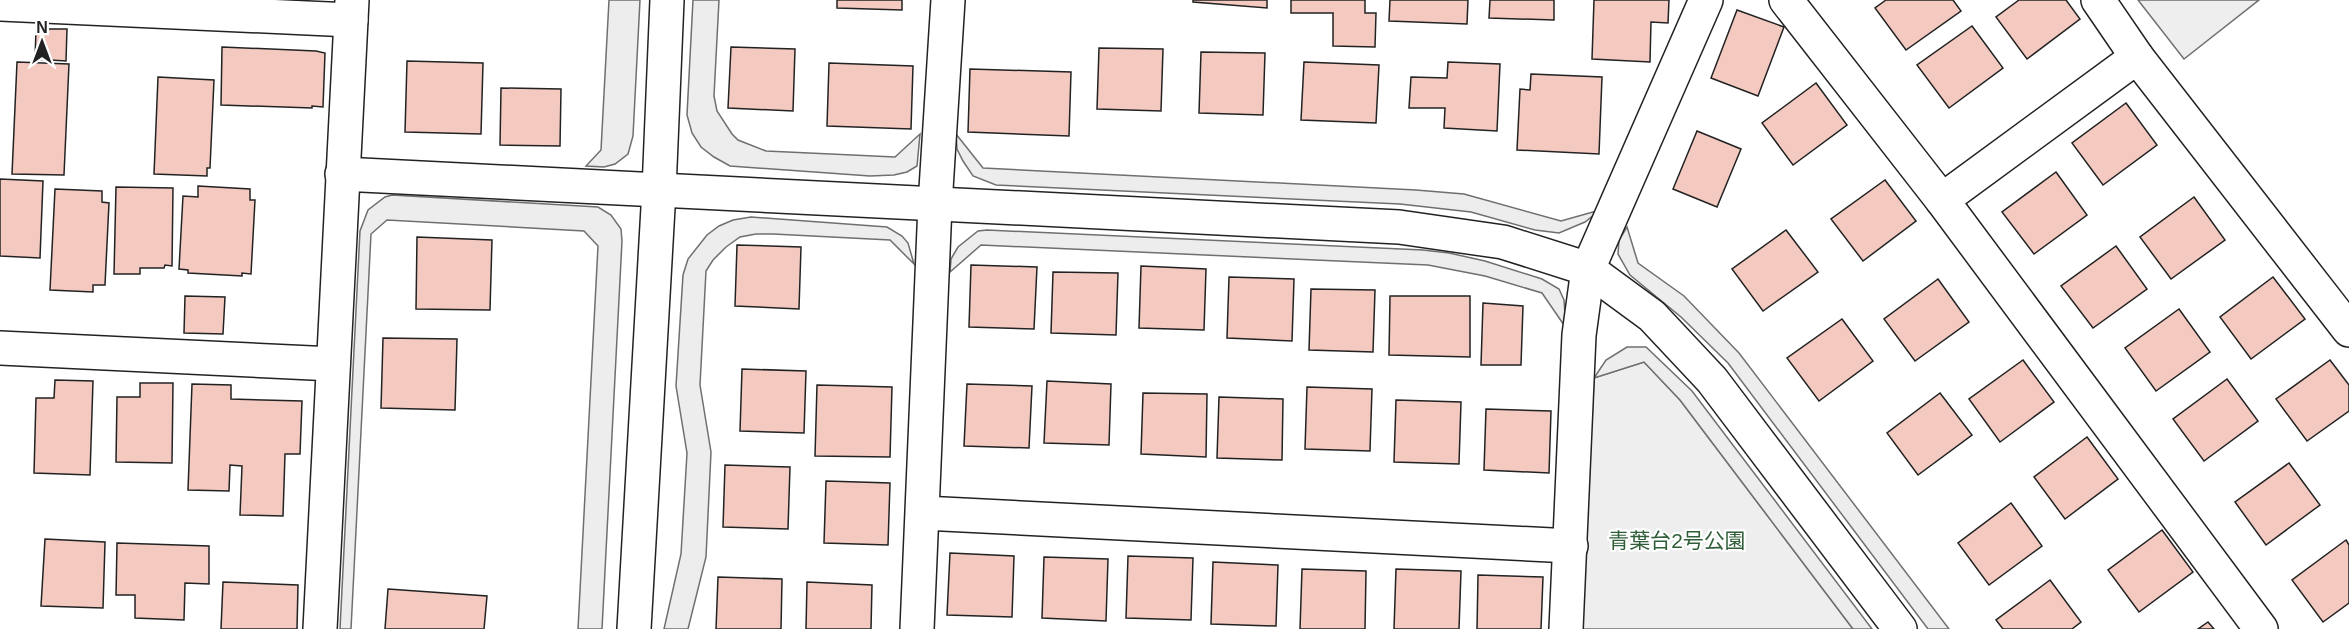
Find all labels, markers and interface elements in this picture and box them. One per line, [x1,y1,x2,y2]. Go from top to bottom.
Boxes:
north arrow [12,12,72,72]
text: N [36,19,48,36]
park label: 青葉台2号公園 [1608,529,1746,552]

